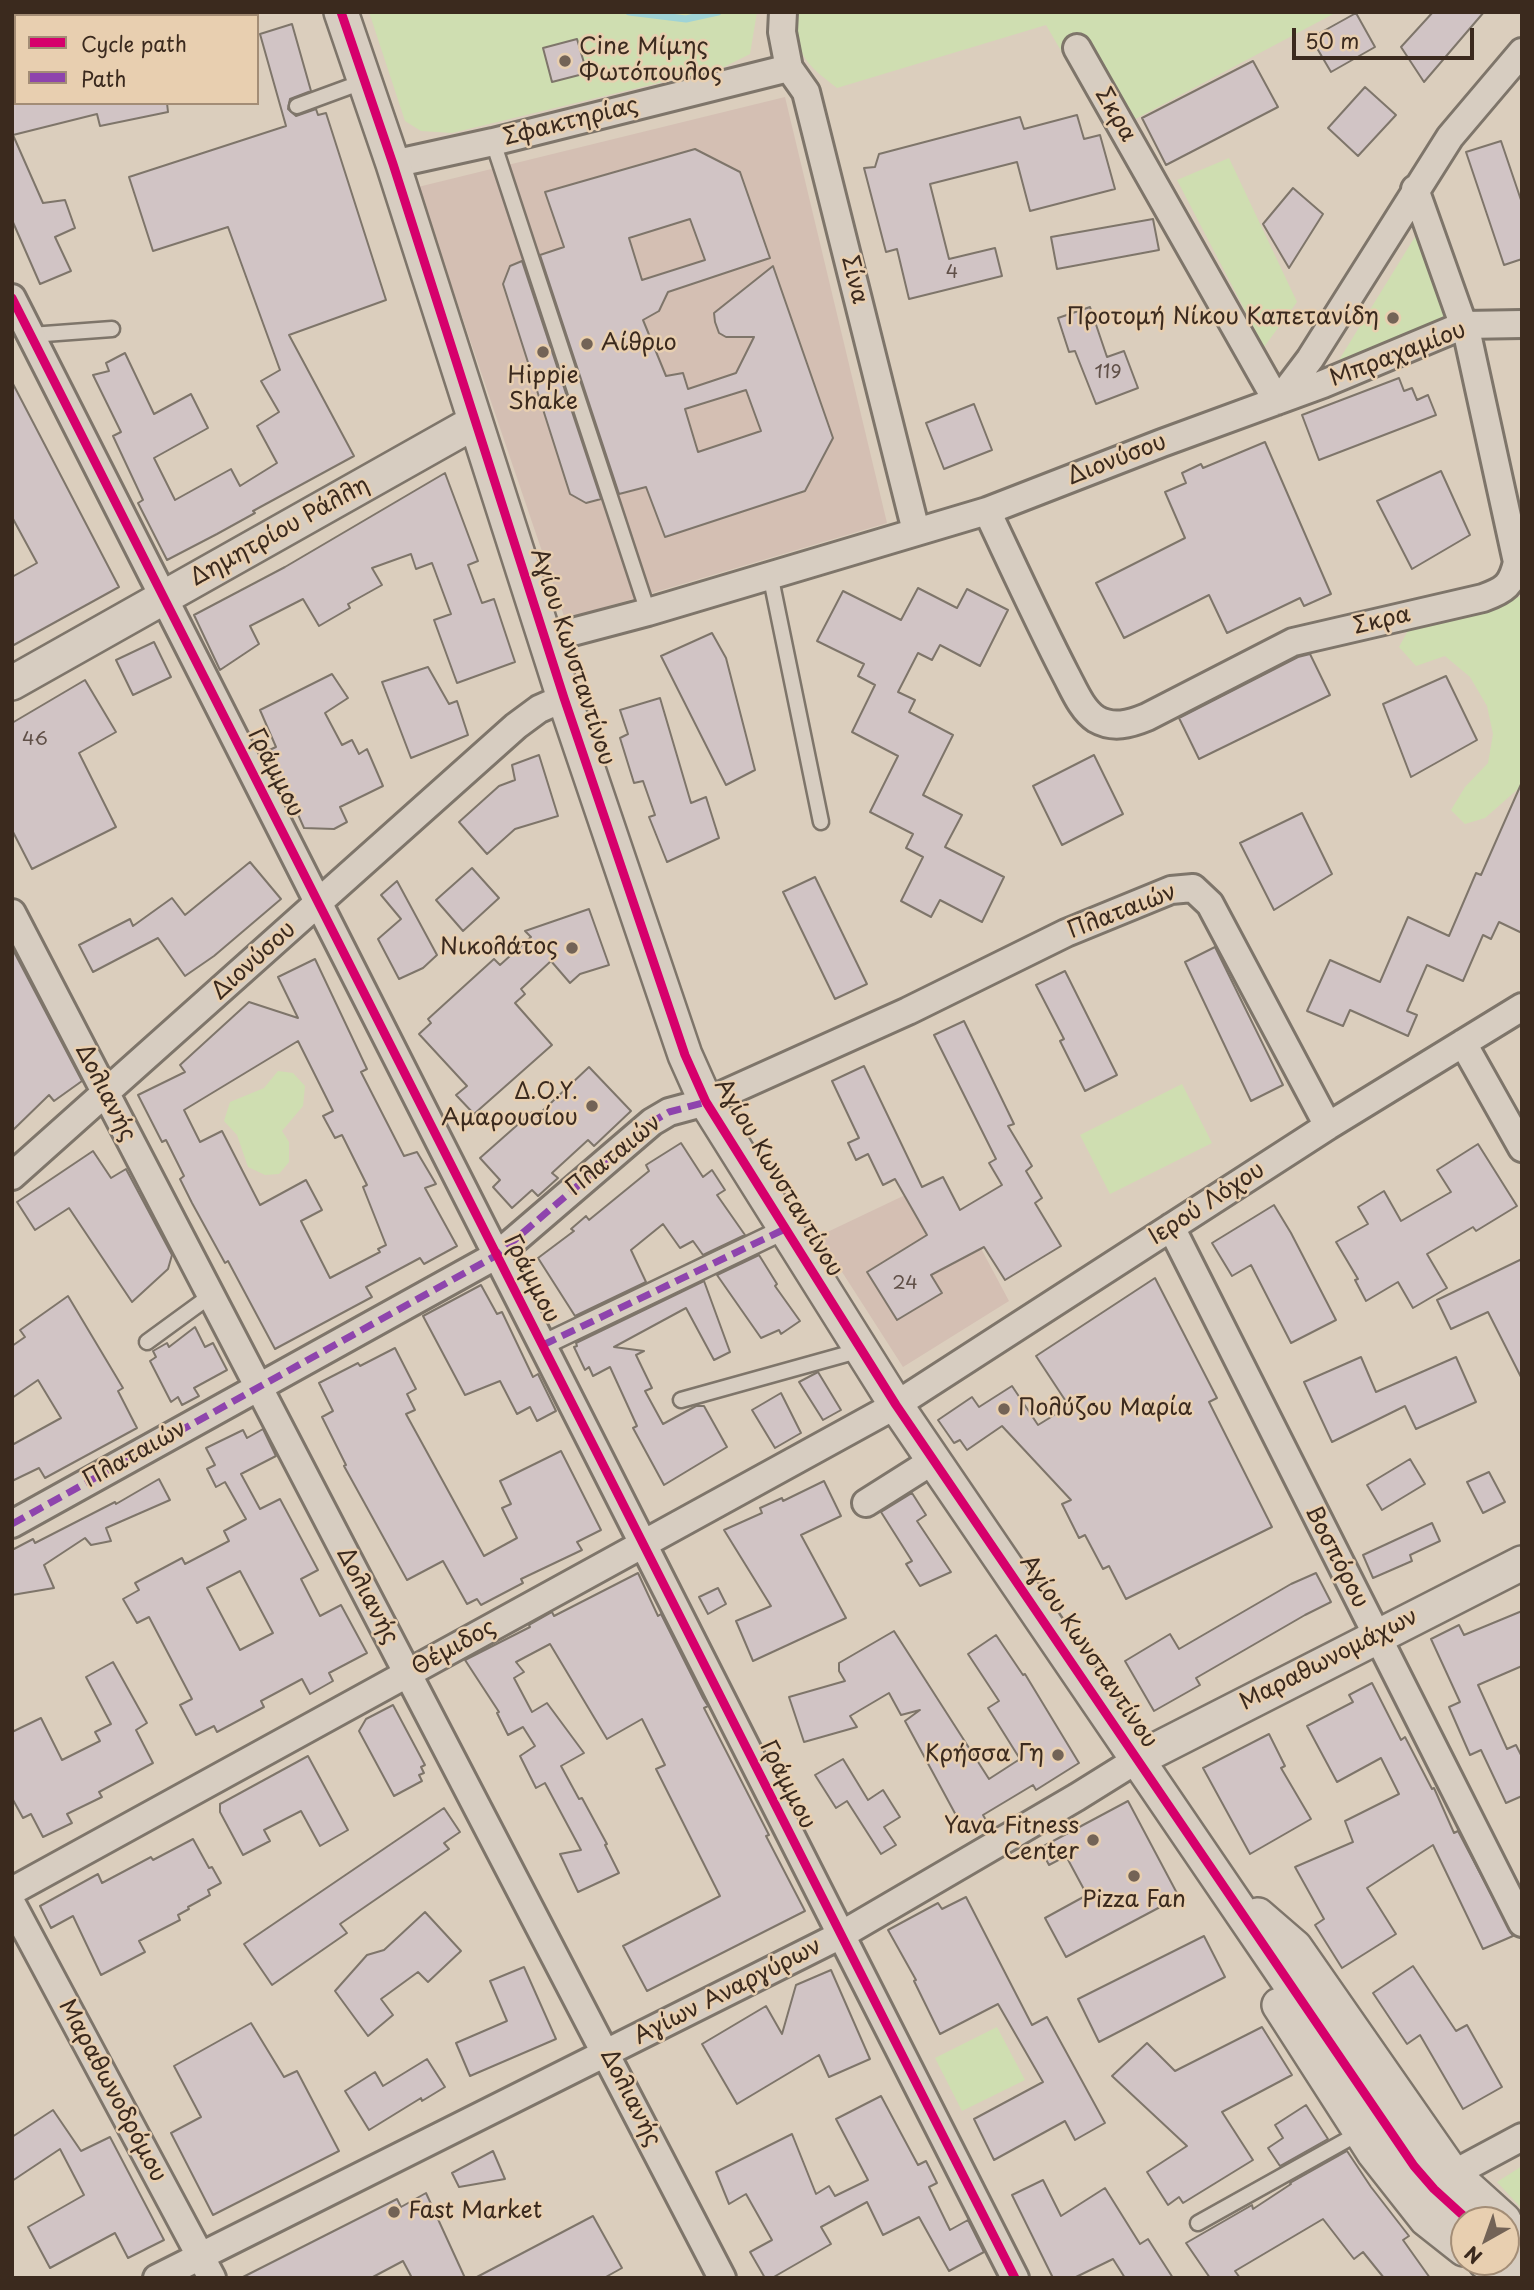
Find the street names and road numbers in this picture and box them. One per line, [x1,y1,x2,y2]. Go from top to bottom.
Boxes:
street label: Σκρα [1089,83,1141,147]
street label: Σφακτηρίας [501,92,641,152]
street label: Σίνα [835,253,873,307]
street label: Μπραχαμίου [1326,316,1470,394]
street label: Διονύσου [1064,429,1170,491]
street label: Δημητρίου Ράλλη [186,471,374,593]
street label: Αγίου Κωνσταντίνου [524,545,620,769]
street label: Σκρα [1351,601,1413,641]
street label: Γράμμου [241,724,309,822]
street label: Πλαταιών [1064,879,1180,945]
street label: Διονύσου [206,916,302,1006]
street label: Δολιανής [69,1040,141,1146]
street label: Αγίου Κωνσταντίνου [708,1074,848,1282]
street label: Πλαταιών [561,1109,667,1203]
street label: Ιερού Λόχου [1144,1156,1270,1252]
street label: Γράμμου [497,1230,565,1328]
street label: Πλαταιών [78,1415,192,1495]
street label: Βοσπόρου [1298,1501,1374,1613]
street label: Δολιανής [330,1543,404,1649]
street label: Αγίου Κωνσταντίνου [1013,1550,1163,1754]
street label: Μαραθωνομάχων [1235,1603,1423,1717]
street label: Θέμιδος [407,1614,501,1682]
street label: Γράμμου [753,1736,821,1834]
street label: Αγίων Αναργύρων [630,1933,826,2051]
street label: Μαραθωνοδρόμου [52,1995,172,2187]
street label: Δολιανής [594,2045,666,2151]

